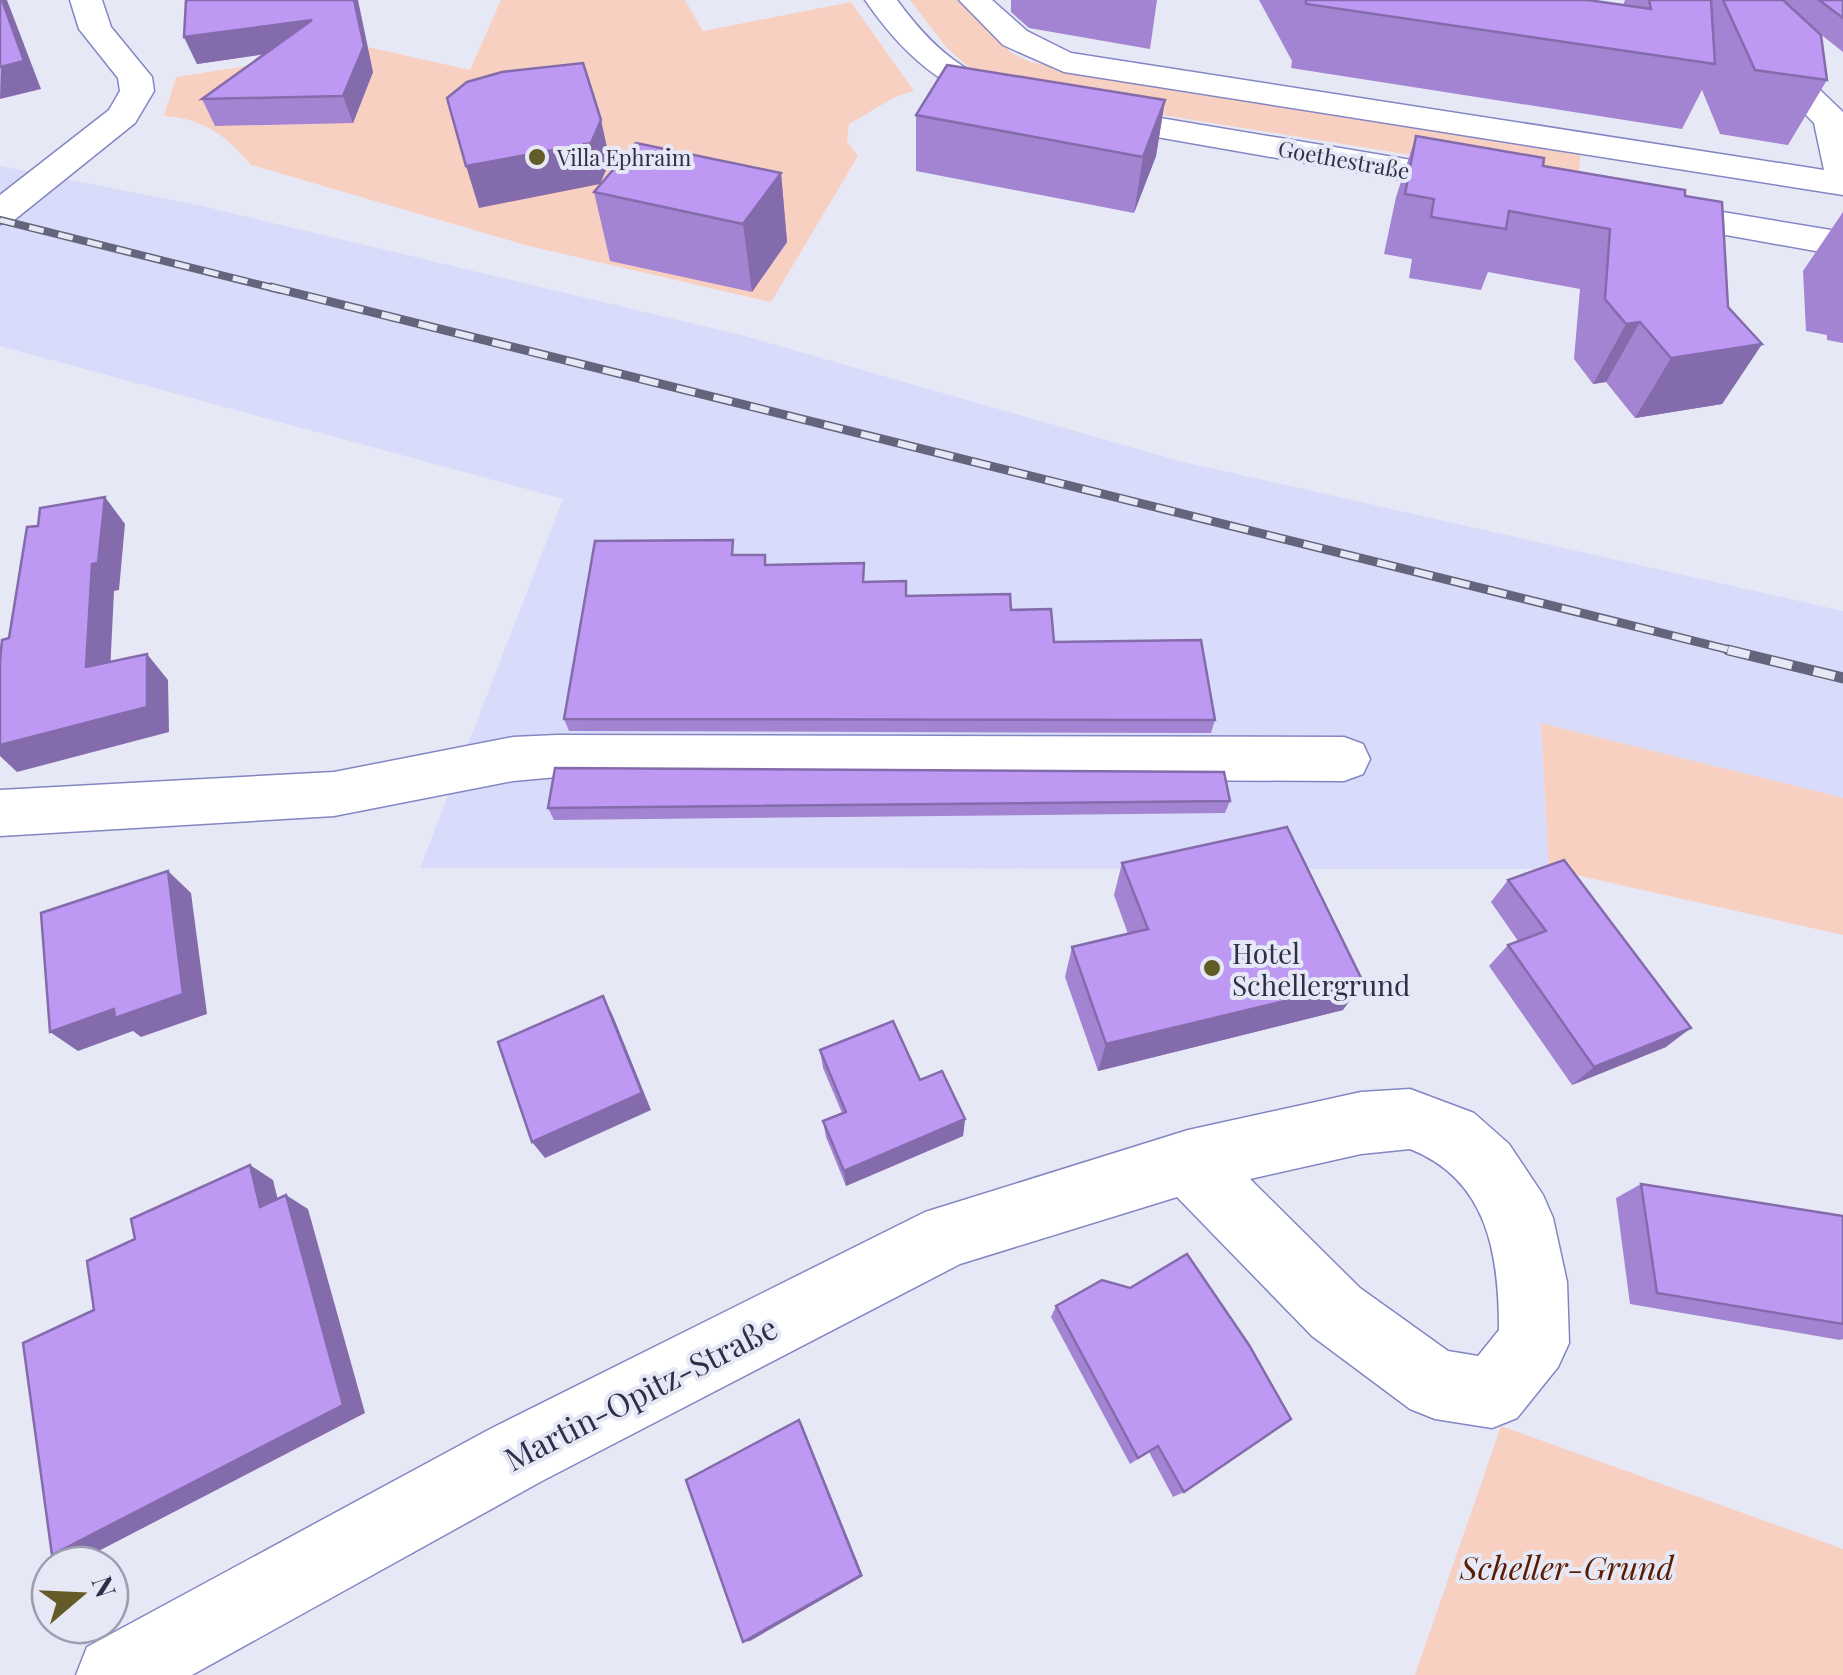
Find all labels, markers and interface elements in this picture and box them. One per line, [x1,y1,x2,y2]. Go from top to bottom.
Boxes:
street label: Goethestraße [1276,133,1412,185]
place label: Villa Ephraim [556,142,692,172]
marker: Villa Ephraim [526,146,548,168]
place label: Hotel Schellergrund [1232,934,1410,1003]
marker: Hotel Schellergrund [1201,957,1223,979]
street label: Martin-Opitz-Straße [496,1305,784,1479]
north arrow [30,1545,130,1645]
park label: Scheller-Grund [1459,1545,1676,1588]
text: N [84,1571,126,1602]

